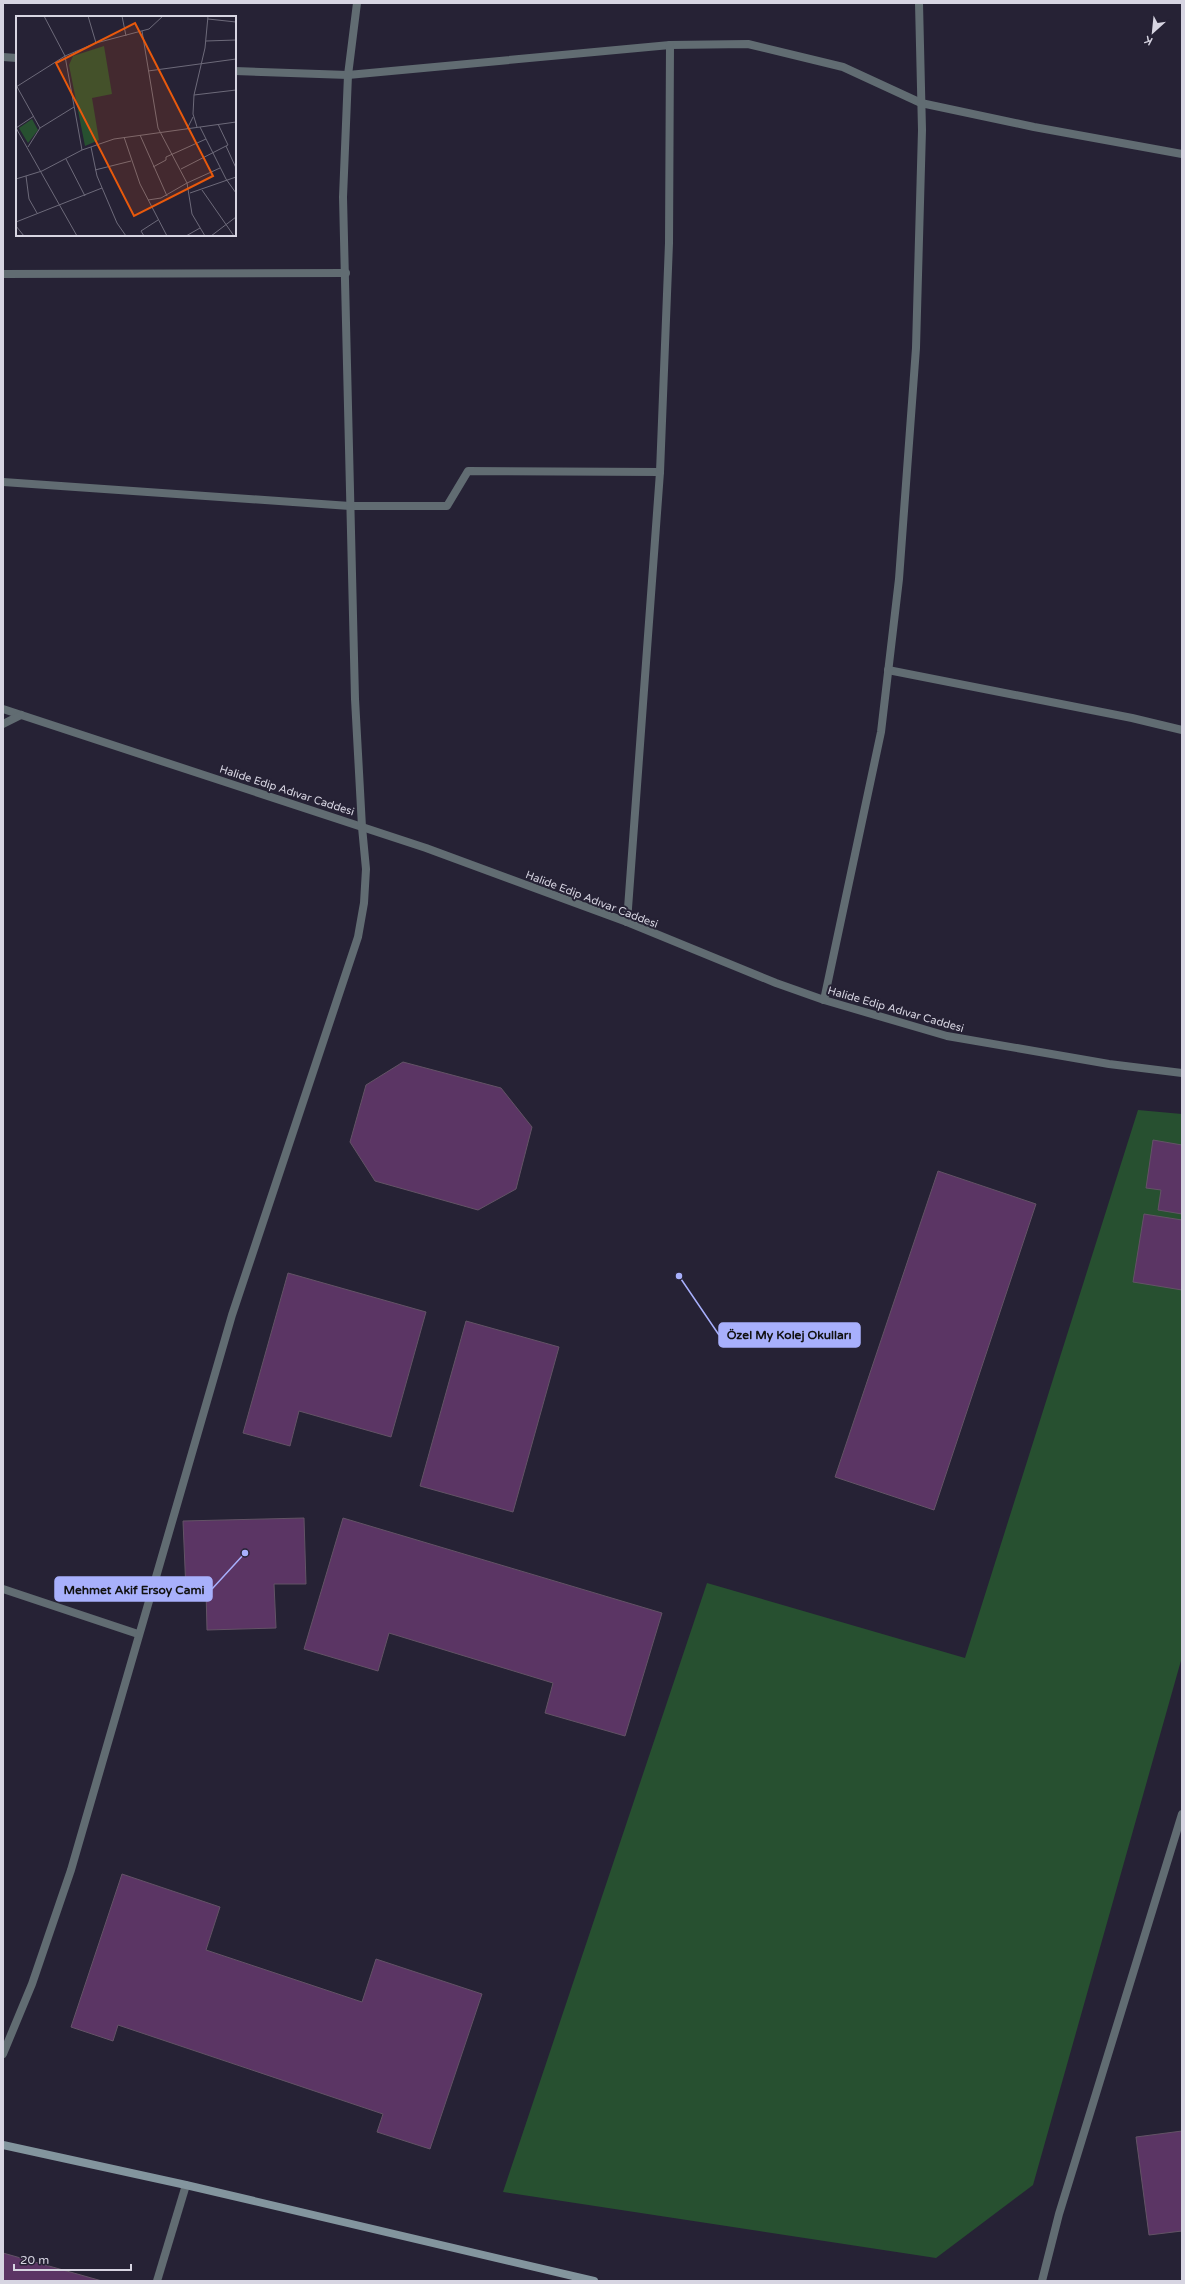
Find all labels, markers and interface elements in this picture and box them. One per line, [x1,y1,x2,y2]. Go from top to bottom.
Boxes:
north arrow [1133,12,1173,52]
inset map [16,16,236,236]
text: K [1142,33,1155,48]
street label: Halide Edip Adıvar Caddesi [218,762,356,818]
street label: Halide Edip Adıvar Caddesi [524,868,660,931]
street label: Halide Edip Adıvar Caddesi [826,984,965,1035]
callout: Özel My Kolej Okulları [719,1323,860,1347]
text: Özel My Kolej Okulları [727,1328,851,1343]
callout: Mehmet Akif Ersoy Cami [55,1577,212,1601]
text: Mehmet Akif Ersoy Cami [64,1583,204,1598]
scale bar [14,2246,131,2272]
text: 20 m [20,2253,49,2267]

